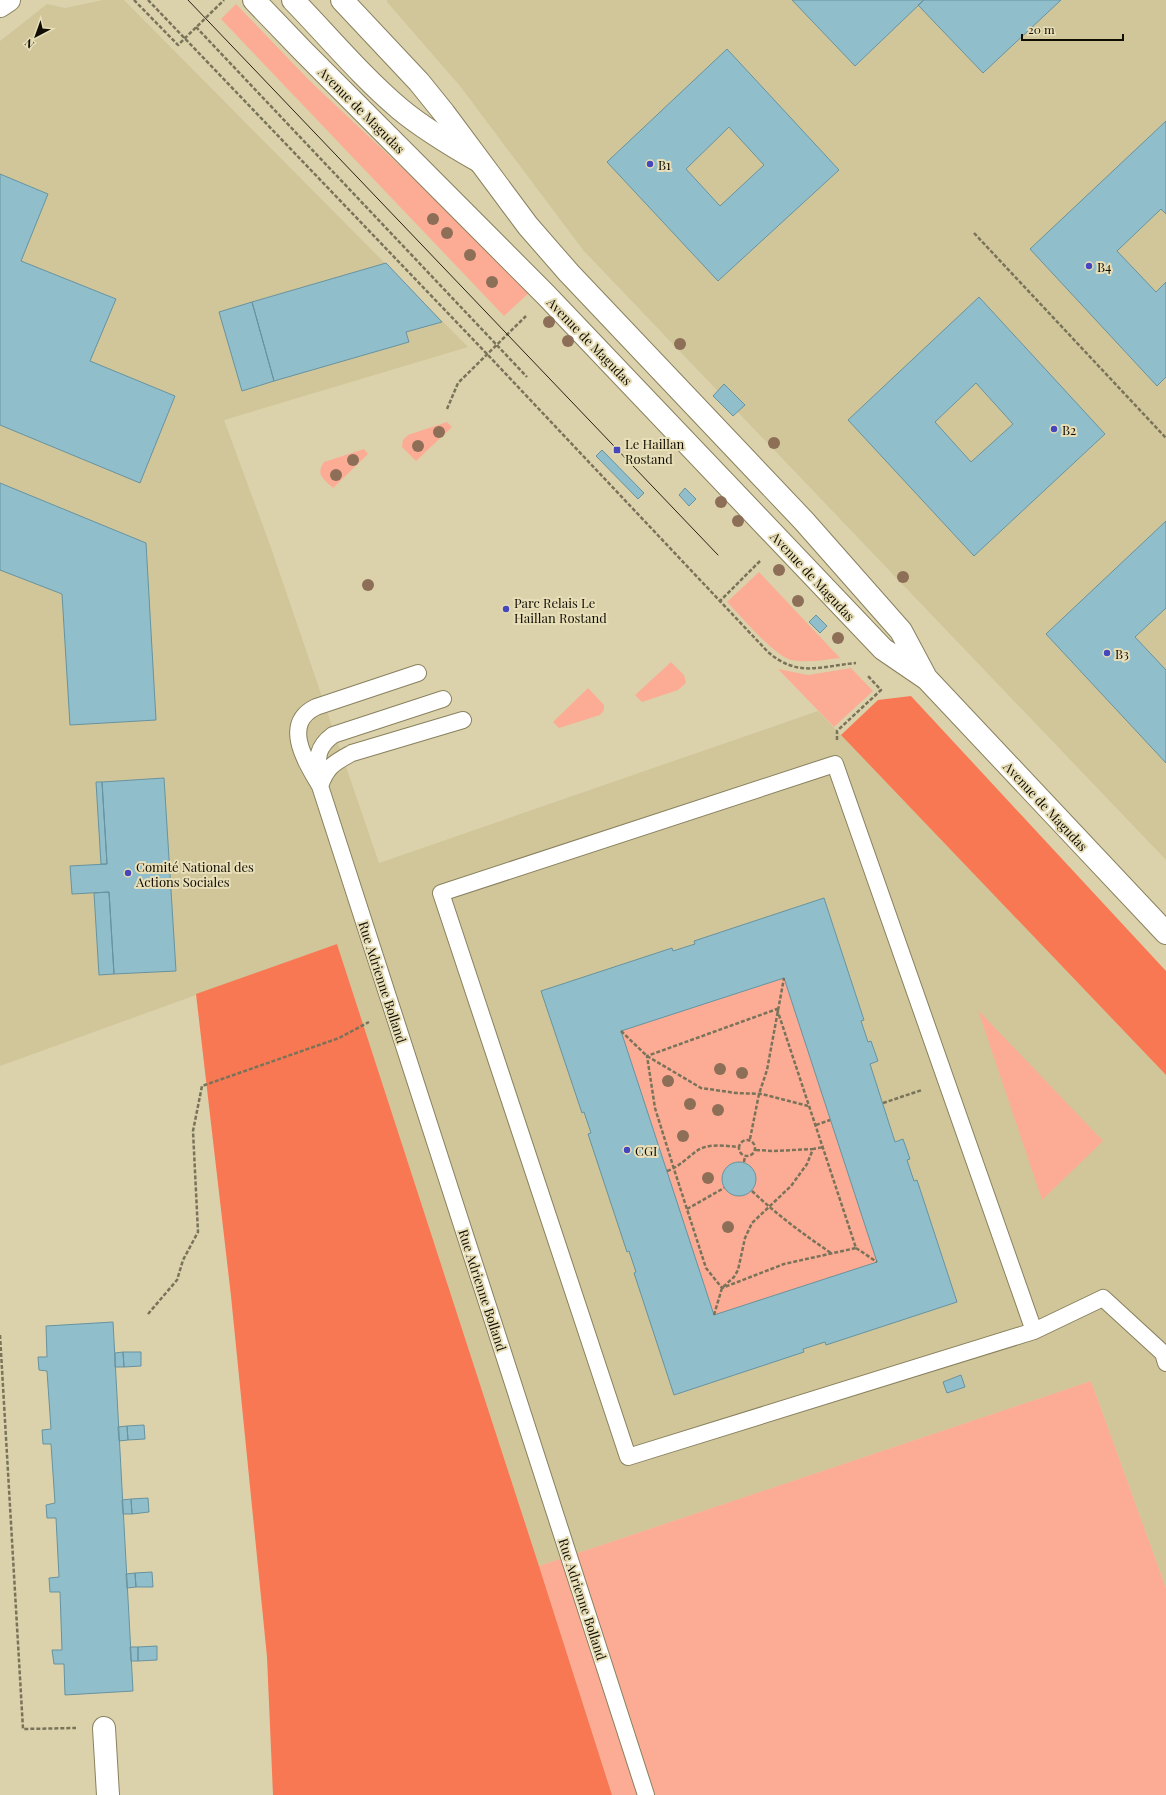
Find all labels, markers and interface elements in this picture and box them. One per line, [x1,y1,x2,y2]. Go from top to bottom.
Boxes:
north arrow [16,16,56,56]
scale bar [1022,16,1123,42]
text: 20 m [1028,21,1055,37]
text: N [21,36,37,52]
street label: Avenue de Magudas [314,62,409,157]
place label: B1 [658,156,671,173]
marker: B1 [645,159,655,169]
place label: B4 [1097,258,1112,275]
marker: B4 [1084,261,1094,271]
street label: Avenue de Magudas [543,293,636,389]
place label: B2 [1062,421,1076,438]
marker: B2 [1049,424,1059,434]
place label: Le Haillan Rostand [625,435,684,467]
marker: Le Haillan Rostand [612,445,622,455]
street label: Avenue de Magudas [767,527,859,624]
place label: Parc Relais Le Haillan Rostand [514,594,607,626]
marker: Parc Relais Le Haillan Rostand [501,604,511,614]
place label: B3 [1115,645,1129,662]
marker: B3 [1102,648,1112,658]
street label: Avenue de Magudas [1000,757,1092,854]
place label: Comité National des Actions Sociales [135,858,254,890]
marker: Comité National des Actions Sociales [123,868,133,878]
street label: Rue Adrienne Bolland [355,919,411,1045]
place label: CGI [635,1142,658,1159]
marker: CGI [622,1145,632,1155]
street label: Rue Adrienne Bolland [455,1227,511,1353]
street label: Rue Adrienne Bolland [555,1536,611,1662]

